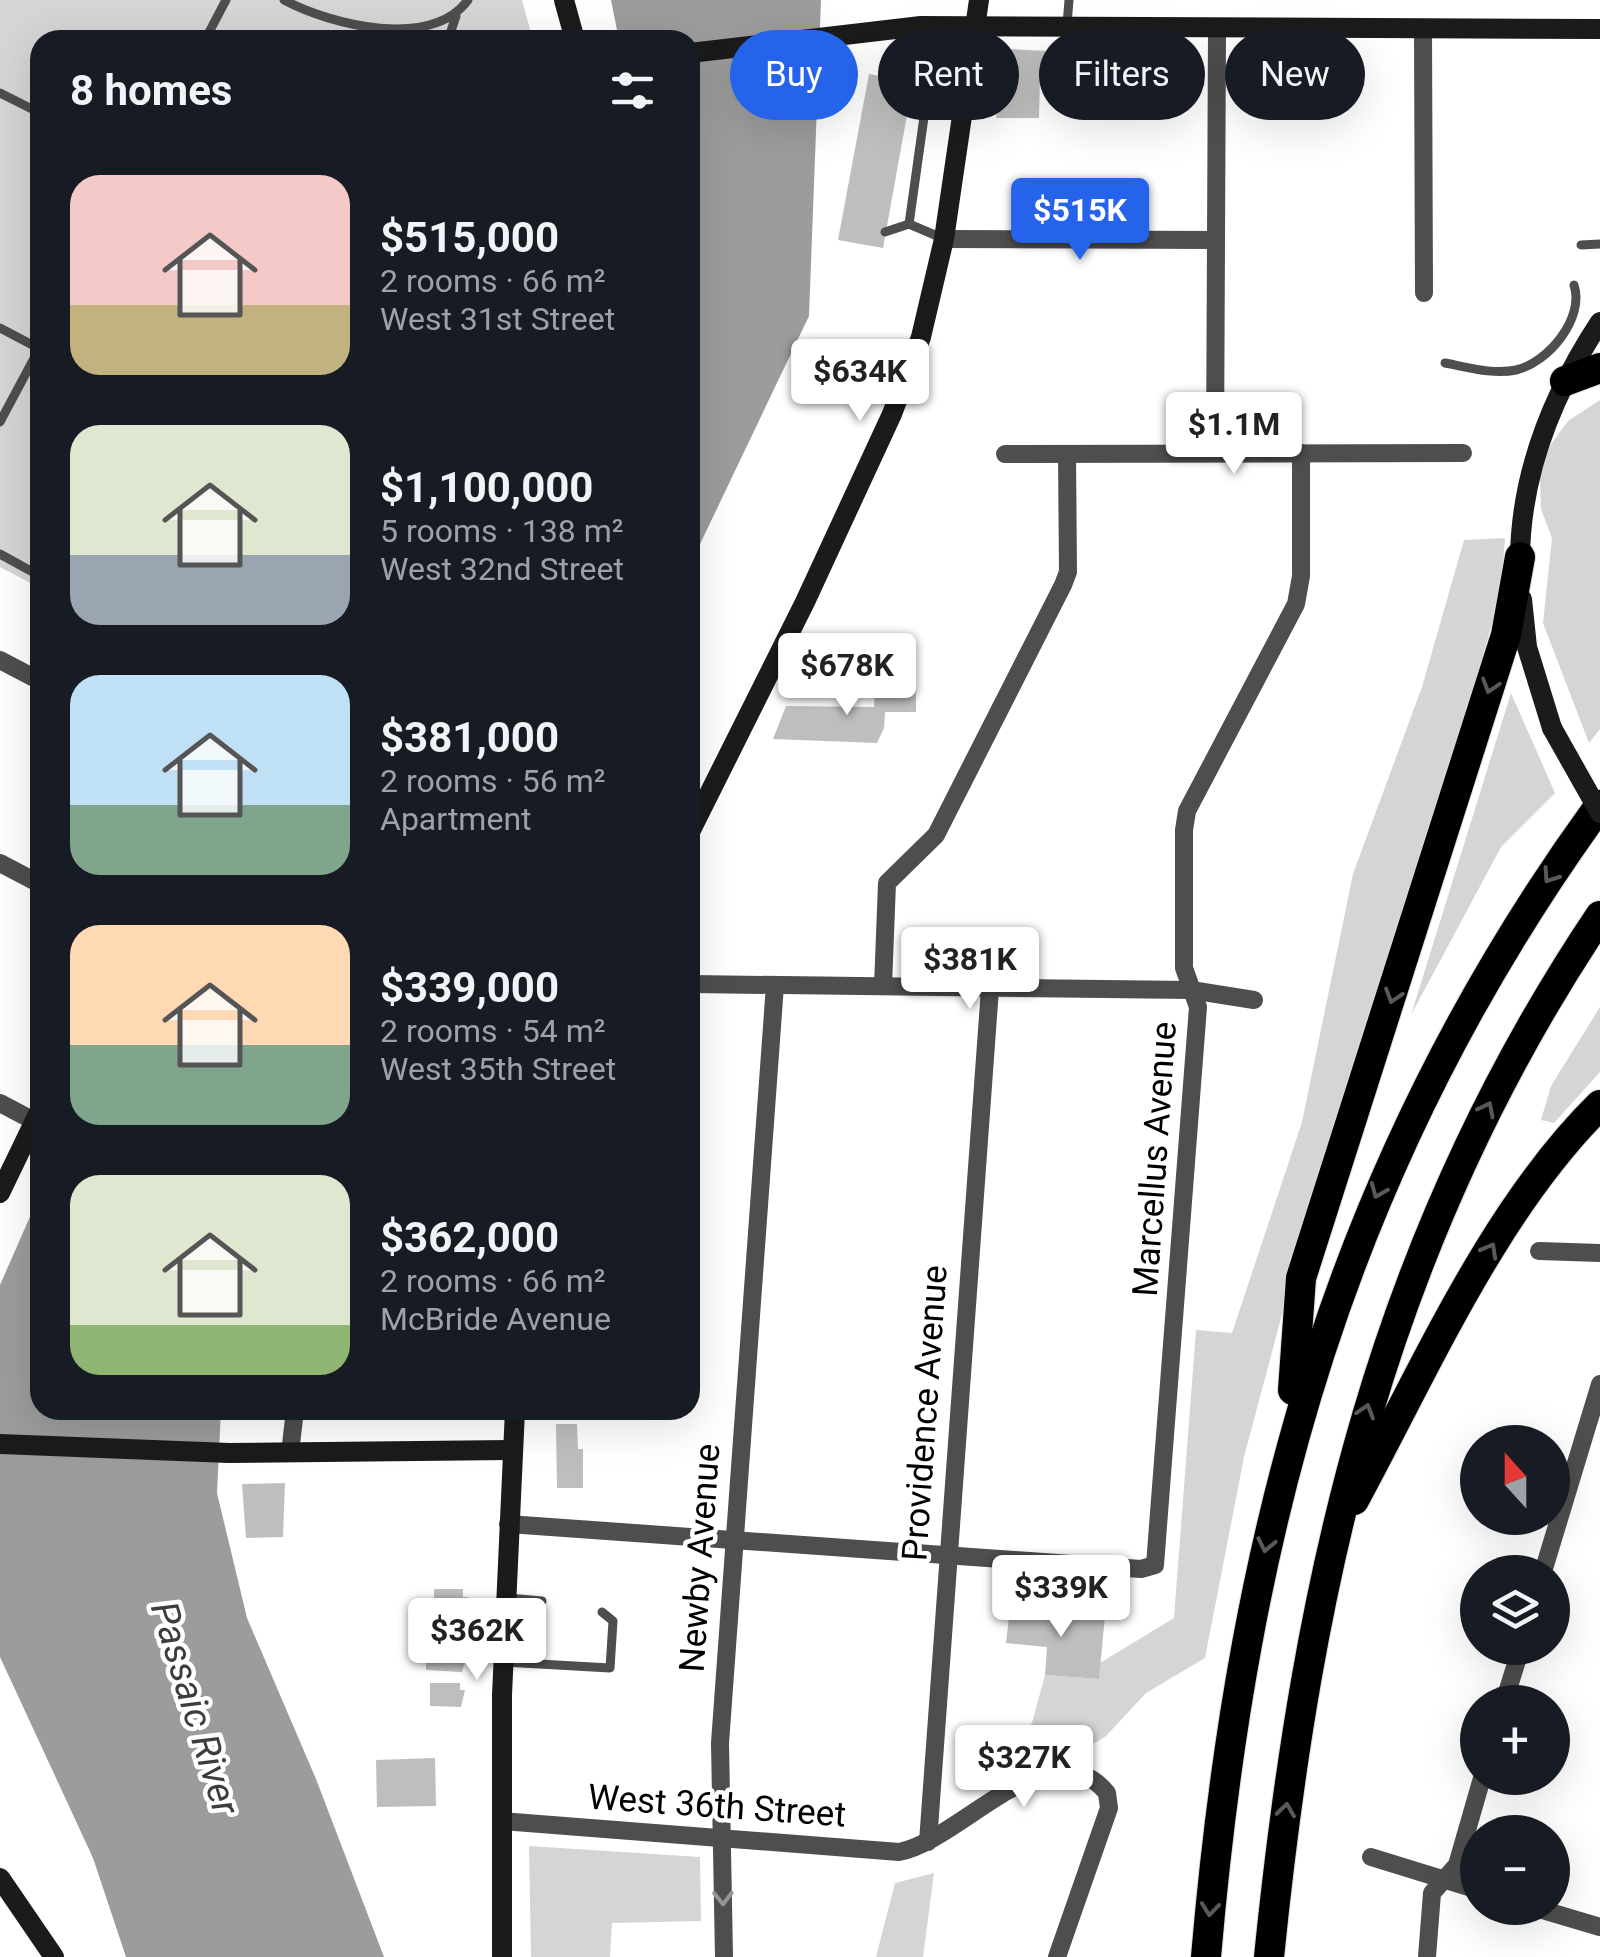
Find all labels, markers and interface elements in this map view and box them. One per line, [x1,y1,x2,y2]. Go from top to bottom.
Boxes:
chip: Buy [730,30,858,120]
chip: Rent [878,30,1019,120]
chip: Filters [1039,30,1205,120]
chip: New [1225,30,1365,120]
icon: filters [605,63,660,118]
text: 8 homes [70,66,232,115]
pin: $515K [1010,178,1150,263]
text: $515K [1033,191,1127,229]
text: $515,000 [380,213,559,262]
icon: home [150,215,270,335]
text: 2 rooms · 66 m² [380,262,605,300]
text: West 31st Street [380,300,615,338]
pin: $634K [790,339,930,424]
text: $634K [813,352,907,390]
pin: $1.1M [1164,392,1304,477]
text: $1.1M [1188,405,1280,443]
text: $1,100,000 [380,463,593,512]
icon: home [150,465,270,585]
text: 5 rooms · 138 m² [380,512,623,550]
text: West 32nd Street [380,550,624,588]
pin: $678K [777,633,917,718]
text: $678K [800,646,894,684]
one-way arrow [1482,676,1502,693]
text: $381,000 [380,713,559,762]
icon: home [150,715,270,835]
text: 2 rooms · 56 m² [380,762,605,800]
text: Apartment [380,800,532,838]
one-way arrow [1544,865,1562,884]
pin: $381K [900,927,1040,1012]
text: $381K [923,940,1017,978]
text: $339,000 [380,963,559,1012]
icon: home [150,965,270,1085]
one-way arrow [1384,986,1405,1003]
text: 2 rooms · 54 m² [380,1012,605,1050]
street label: Marcellus Avenue [1125,1020,1185,1298]
text: West 35th Street [380,1050,616,1088]
one-way arrow [1475,1102,1494,1120]
one-way arrow [1370,1181,1390,1199]
text: $362,000 [380,1213,559,1262]
icon: home [150,1215,270,1335]
one-way arrow [1477,1243,1497,1261]
text: 2 rooms · 66 m² [380,1262,605,1300]
street label: Providence Avenue [894,1264,956,1562]
text: McBride Avenue [380,1300,611,1338]
one-way arrow [1354,1403,1375,1420]
north arrow [1460,1425,1570,1535]
map controls [1460,1425,1570,1925]
street label: Newby Avenue [672,1442,728,1674]
one-way arrow [1256,1536,1277,1553]
pin: $339K [991,1555,1131,1640]
button: layers [1460,1555,1570,1665]
text: $339K [1014,1568,1108,1606]
water label: Passaic River [142,1596,249,1821]
pin: $362K [407,1598,547,1683]
text: $362K [430,1611,524,1649]
button: + [1460,1685,1570,1795]
pin: $327K [954,1725,1094,1810]
text: $327K [977,1738,1071,1776]
street label: West 36th Street [587,1777,847,1835]
one-way arrow [1275,1801,1296,1817]
button: − [1460,1815,1570,1925]
one-way arrow [712,1890,734,1906]
one-way arrow [1200,1901,1221,1917]

